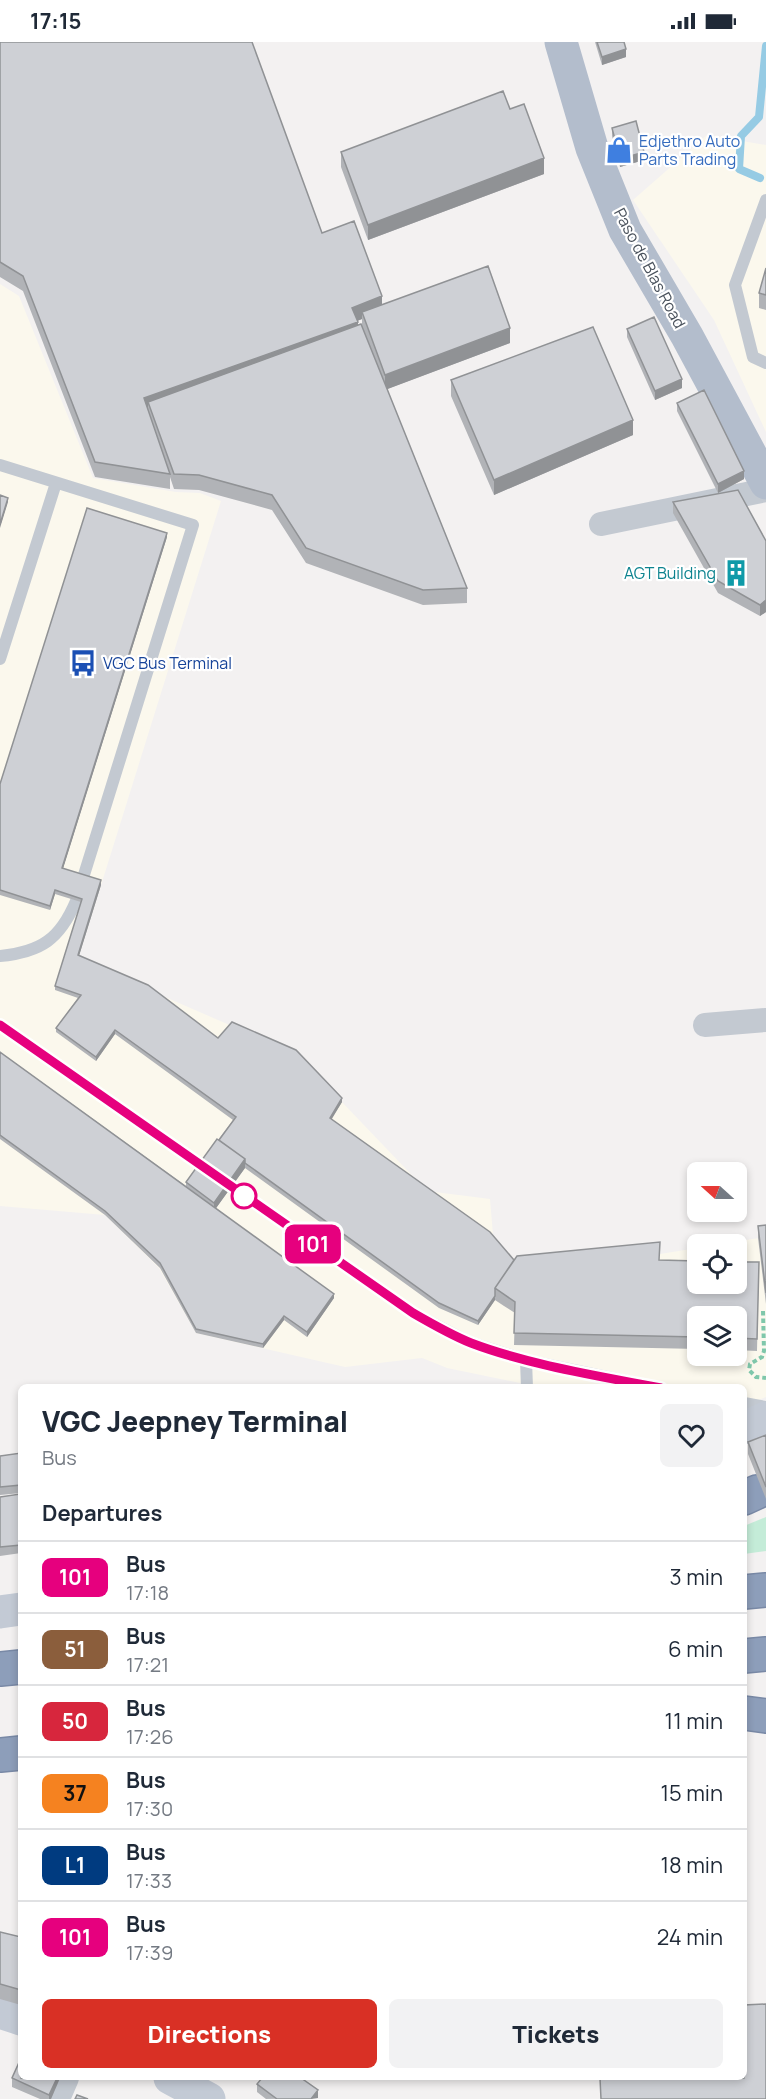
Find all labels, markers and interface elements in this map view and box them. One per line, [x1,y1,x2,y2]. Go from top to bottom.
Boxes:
text: 17:15 [30,6,81,36]
place label: Edjethro Auto Parts Trading [639,130,740,170]
shop icon: Edjethro Auto Parts Trading [604,135,634,165]
street label: Paso de Blas Road [609,204,691,332]
building icon: AGT Building [721,558,751,588]
place label: AGT Building [624,562,716,584]
bus stop icon: VGC Bus Terminal [68,648,98,678]
place label: VGC Bus Terminal [103,652,232,674]
north arrow [687,1162,747,1222]
map controls [687,1162,747,1366]
unlabelled marker [231,1183,257,1209]
line badge: 101 [278,1224,348,1264]
text: 101 [297,1230,329,1258]
button: locate [687,1234,747,1294]
button: layers [687,1306,747,1366]
text: VGC Jeepney Terminal [42,1402,348,1440]
button: heart [660,1404,723,1467]
text: Bus [42,1444,77,1471]
text: Departures [42,1498,162,1528]
text: Bus [126,1549,166,1579]
text: 3 min [670,1562,723,1592]
text: 101 [59,1563,91,1591]
text: 17:18 [126,1579,169,1606]
text: Bus [126,1621,166,1651]
text: 6 min [668,1634,723,1664]
text: 51 [64,1635,86,1663]
text: 17:21 [126,1651,169,1678]
text: Bus [126,1693,166,1723]
text: 11 min [665,1706,723,1736]
text: 50 [62,1707,88,1735]
text: 17:26 [126,1723,174,1750]
text: Bus [126,1765,166,1795]
text: 15 min [660,1778,723,1808]
text: 37 [63,1779,87,1807]
text: 17:30 [126,1795,173,1822]
text: Bus [126,1837,166,1867]
text: 18 min [660,1850,723,1880]
text: L1 [65,1851,85,1879]
text: 17:33 [126,1867,172,1894]
text: Bus [126,1909,166,1939]
text: 24 min [657,1922,723,1952]
text: 101 [59,1923,91,1951]
text: 17:39 [126,1939,173,1966]
button: Directions [42,1999,377,2068]
button: Tickets [389,1999,723,2068]

